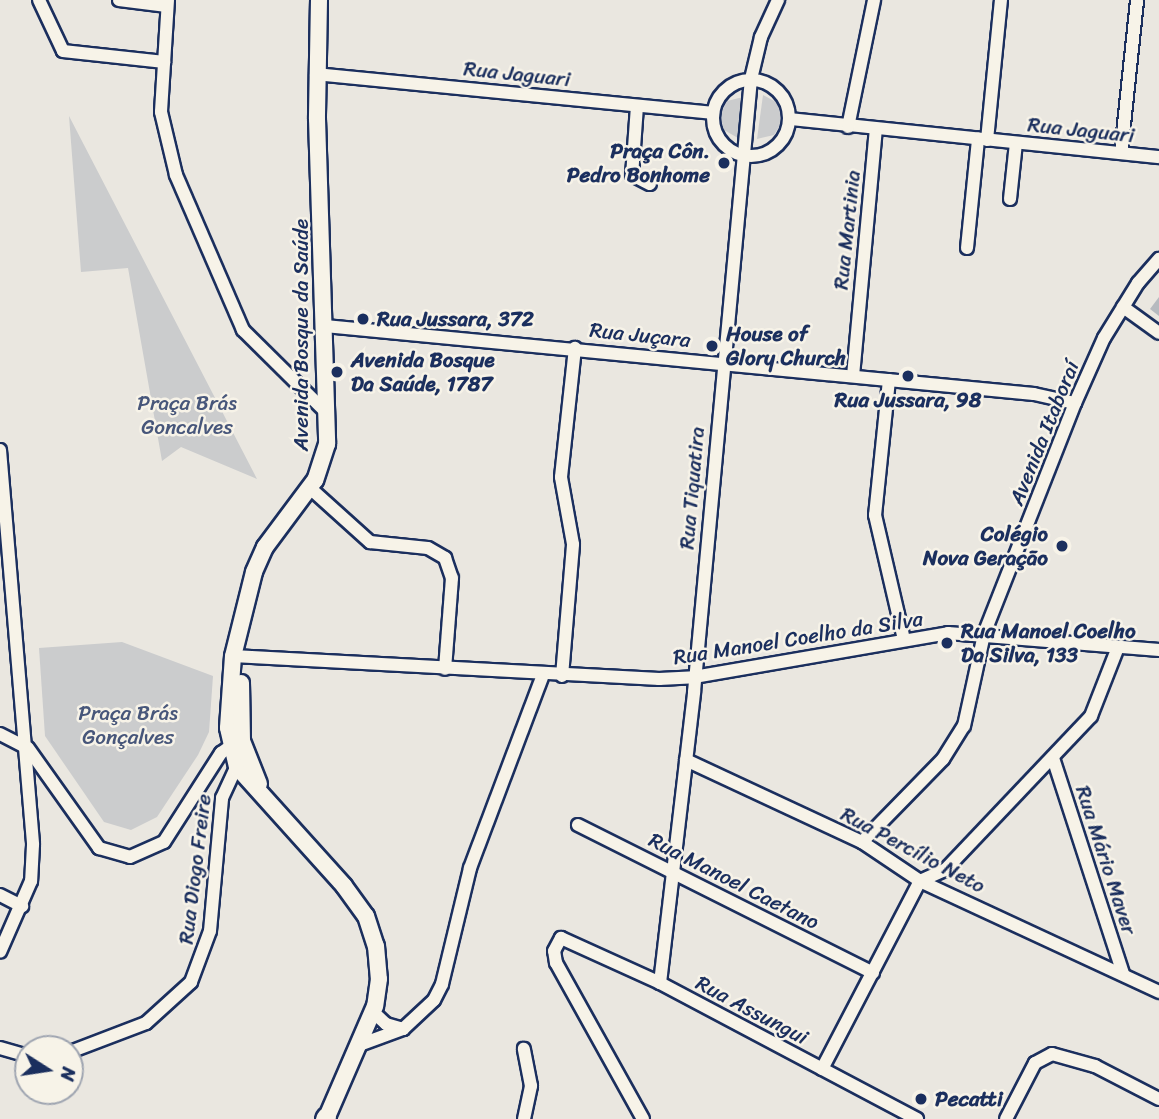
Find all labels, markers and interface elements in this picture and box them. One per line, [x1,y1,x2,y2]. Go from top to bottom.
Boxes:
street label: Rua Jaguari [462,56,572,92]
street label: Rua Jaguari [1026,112,1136,148]
place label: Praça Côn. Pedro Bonhome [567,138,710,188]
marker: Praça Côn. Pedro Bonhome [716,155,732,171]
street label: Rua Martinia [828,170,866,290]
street label: Avenida Bosque da Saúde [288,218,314,452]
place label: Rua Jussara, 372 [377,306,534,332]
marker: Rua Jussara, 372 [355,311,371,327]
street label: Rua Juçara [588,317,692,353]
place label: House of Glory Church [726,321,846,371]
marker: House of Glory Church [704,338,720,354]
place label: Avenida Bosque Da Saúde, 1787 [351,347,495,397]
street label: Avenida Itaboraí [1004,357,1084,509]
marker: Avenida Bosque Da Saúde, 1787 [329,364,345,380]
marker: Rua Jussara, 98 [900,368,916,384]
place label: Rua Jussara, 98 [835,387,981,413]
park label: Praça Brás Goncalves [137,390,237,440]
street label: Rua Tiquatira [674,425,710,551]
place label: Colégio Nova Geração [923,521,1048,571]
marker: Colégio Nova Geração [1054,538,1070,554]
street label: Rua Manoel Coelho da Silva [672,606,924,670]
place label: Rua Manoel Coelho Da Silva, 133 [961,618,1134,668]
marker: Rua Manoel Coelho Da Silva, 133 [939,635,955,651]
park label: Praça Brás Gonçalves [78,700,178,750]
street label: Rua Mário Maver [1070,782,1142,938]
street label: Rua Diogo Freire [173,793,217,945]
street label: Rua Percílio Neto [836,801,990,899]
street label: Rua Manoel Caetano [645,827,823,935]
street label: Rua Assungui [692,970,812,1050]
north arrow [14,1035,84,1105]
text: N [51,1064,86,1084]
place label: Pecatti [935,1086,1003,1112]
marker: Pecatti [913,1091,929,1107]

